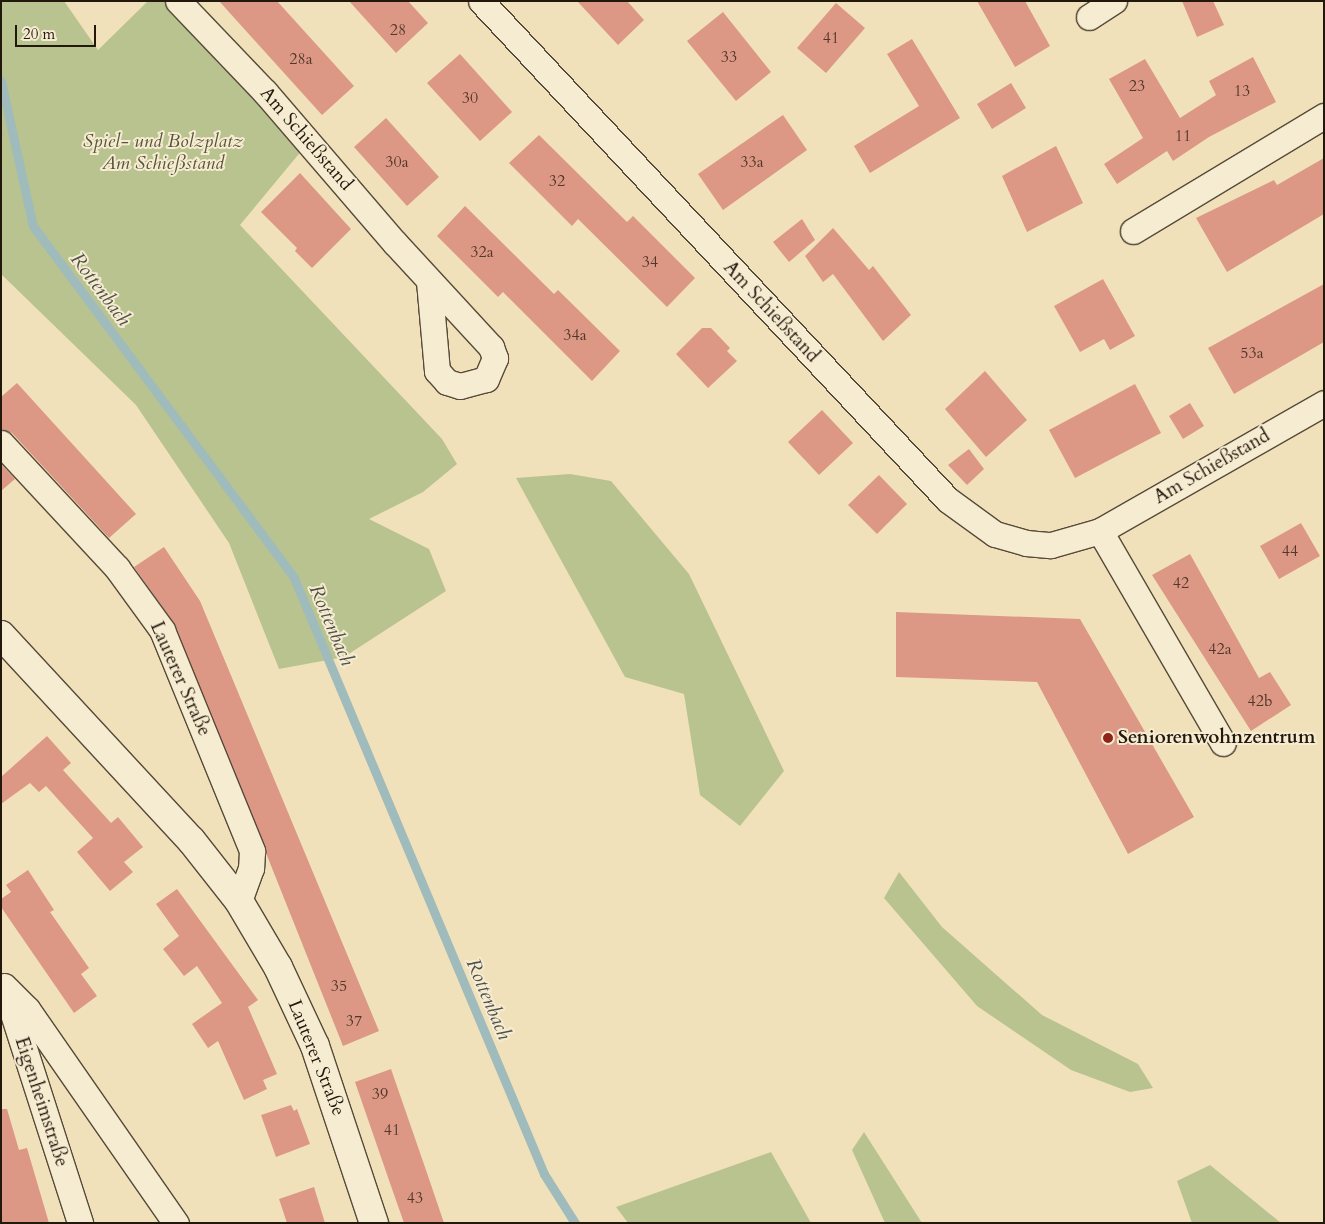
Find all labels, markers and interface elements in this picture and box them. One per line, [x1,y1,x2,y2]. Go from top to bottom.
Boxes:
scale bar [18,15,99,47]
house number: 28 [390,20,406,40]
text: 20 m [23,24,55,44]
house number: 41 [823,28,839,48]
house number: 33 [721,47,737,67]
house number: 28a [289,49,313,69]
house number: 23 [1129,76,1145,96]
house number: 13 [1234,81,1250,101]
street label: Am Schießstand [255,82,357,196]
house number: 30 [462,88,478,108]
house number: 11 [1175,126,1191,146]
park label: Spiel- und Bolzplatz Am Schießstand [83,131,243,175]
house number: 30a [385,152,409,172]
house number: 33a [740,152,764,172]
house number: 32 [549,171,565,191]
house number: 32a [470,242,494,262]
water label: Rottenbach [66,248,136,330]
house number: 34 [642,252,658,272]
street label: Am Schießstand [718,257,824,367]
house number: 34a [563,325,587,345]
house number: 53a [1240,343,1264,363]
street label: Am Schießstand [1150,425,1274,509]
house number: 44 [1282,541,1298,561]
house number: 42 [1173,573,1189,593]
water label: Rottenbach [304,581,360,669]
street label: Lauterer Straße [145,618,215,740]
house number: 42a [1208,639,1232,659]
house number: 42b [1248,691,1272,711]
place label: Seniorenwohnzentrum [1118,727,1315,749]
marker: Seniorenwohnzentrum [1102,732,1114,744]
water label: Rottenbach [461,955,517,1043]
house number: 35 [331,976,347,996]
street label: Lauterer Straße [282,997,350,1119]
house number: 37 [346,1011,362,1031]
street label: Eigenheimstraße [9,1034,73,1170]
house number: 39 [372,1084,388,1104]
house number: 41 [384,1120,400,1140]
house number: 43 [407,1188,423,1208]

